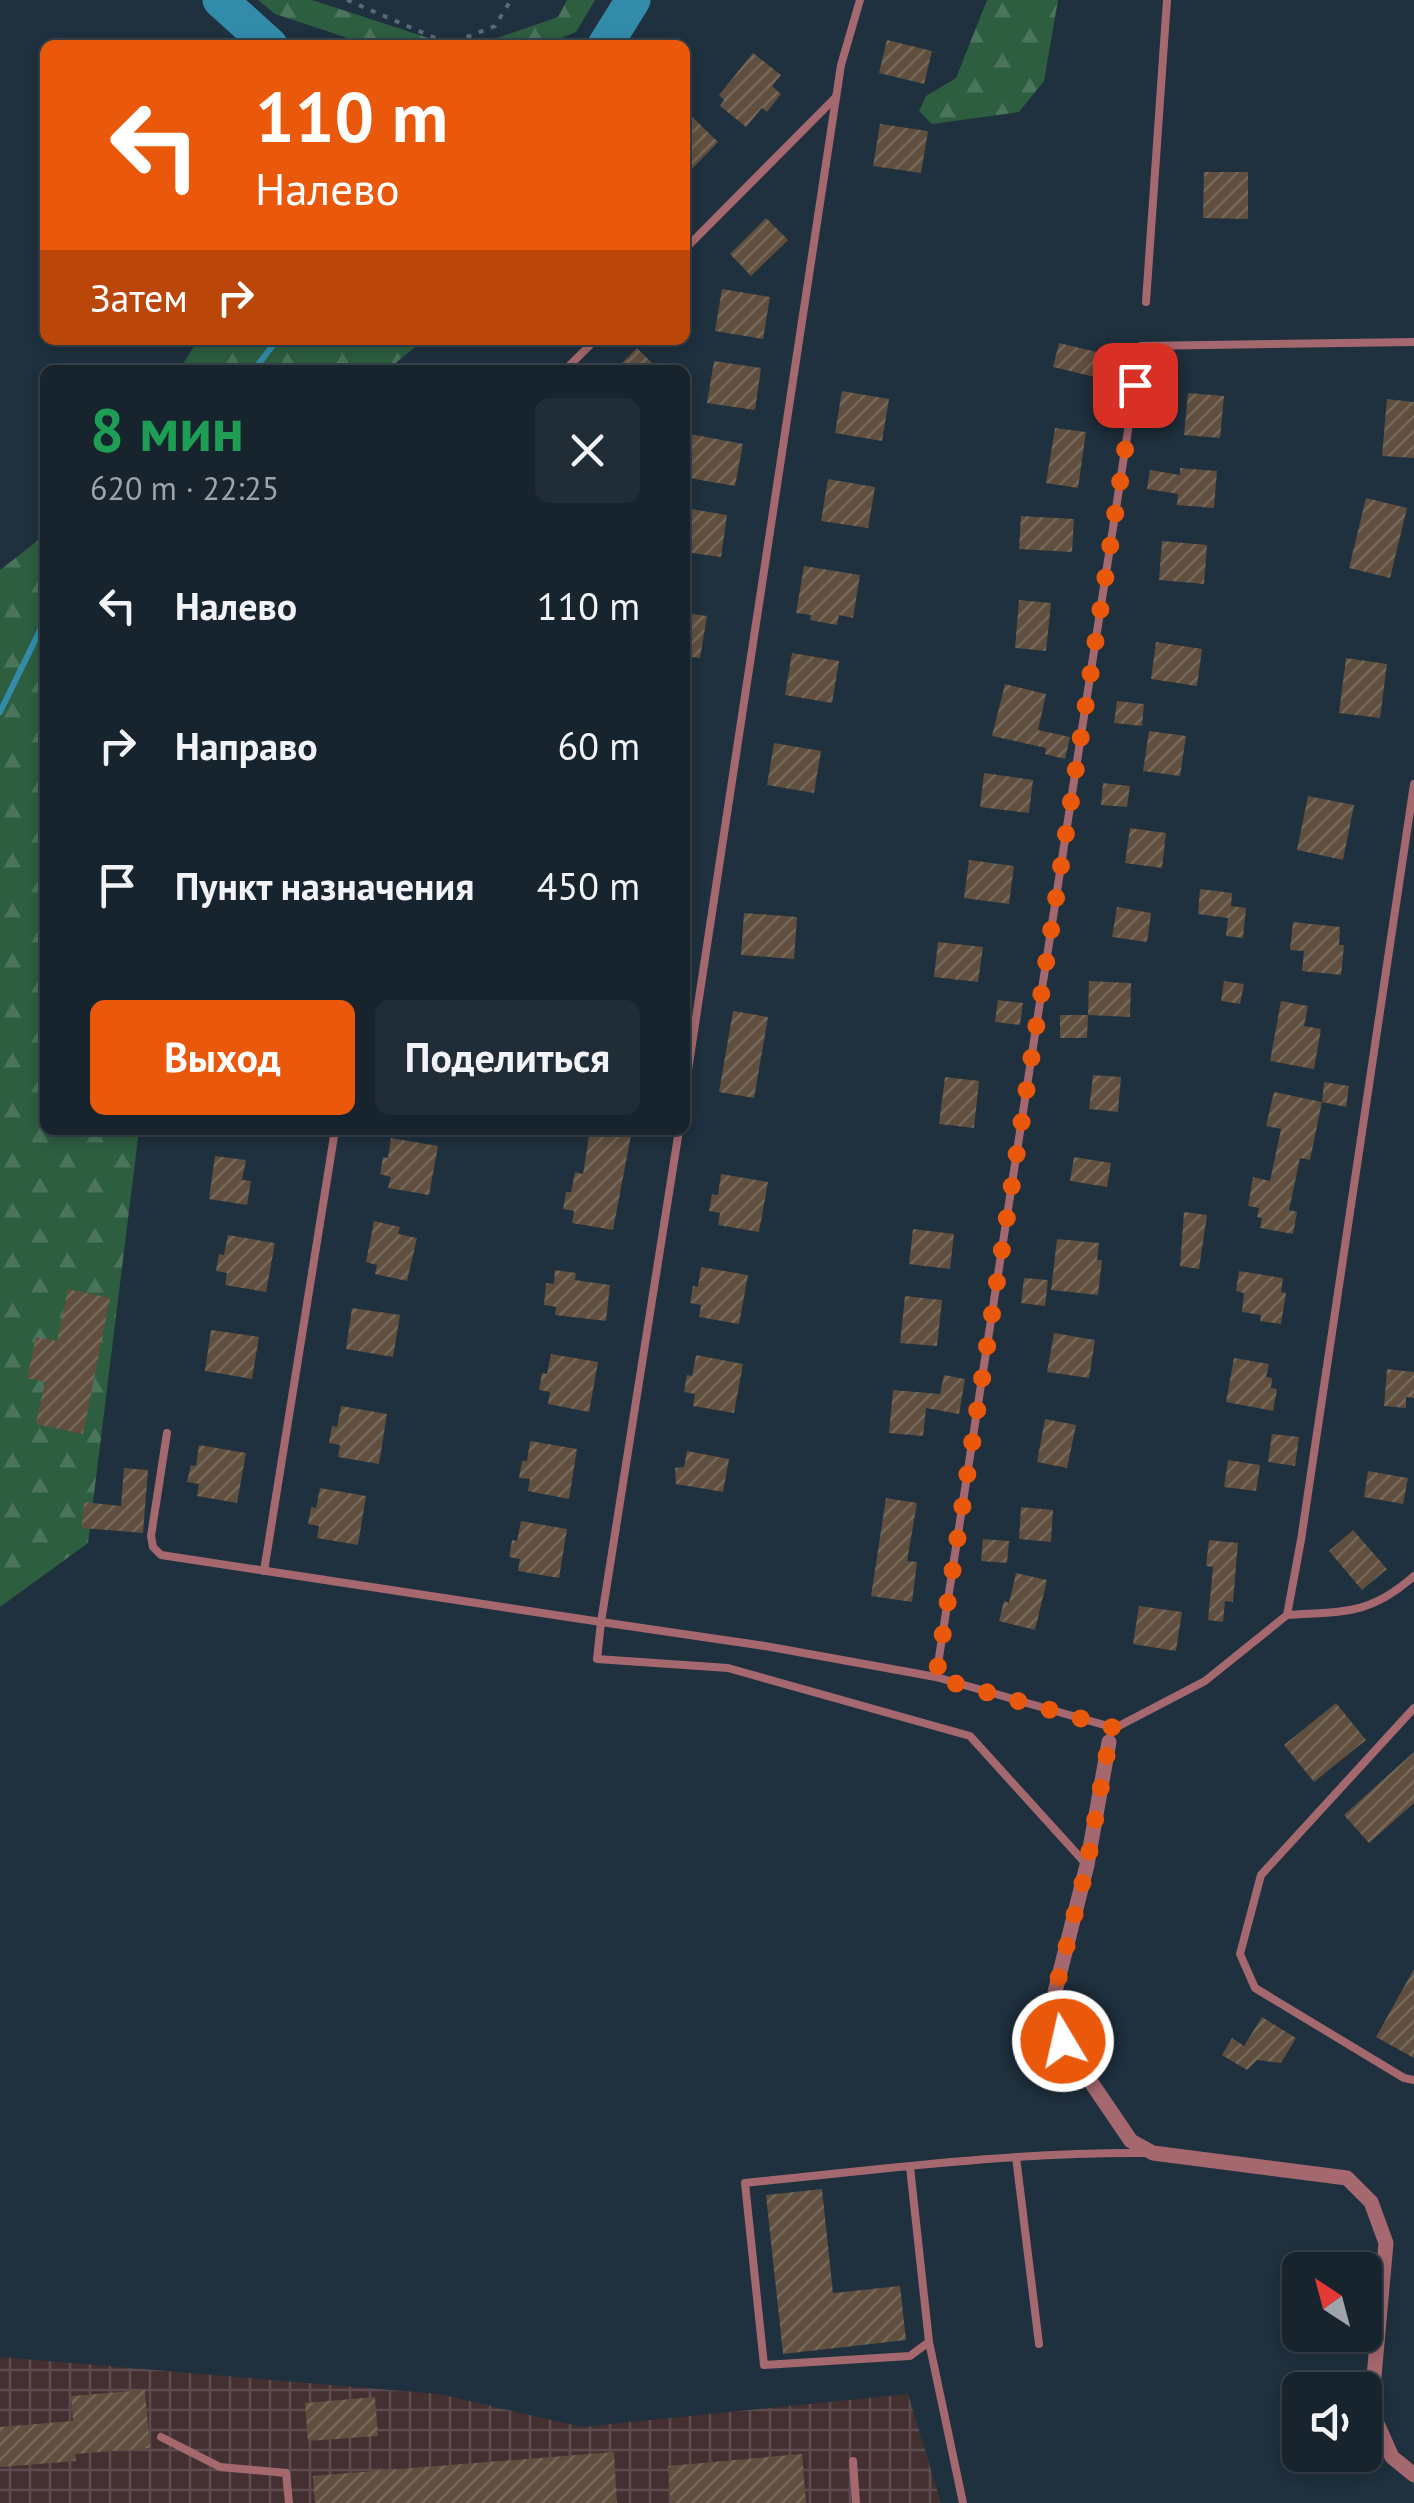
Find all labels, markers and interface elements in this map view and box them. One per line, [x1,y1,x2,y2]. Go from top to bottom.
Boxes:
text: 110 m [255,71,448,161]
icon: left [90,80,220,210]
text: Налево [255,159,400,217]
icon: right [208,270,263,325]
text: Затем [90,273,188,322]
pin [1093,343,1178,428]
icon: arrive [1108,358,1163,413]
text: 8 мин [90,390,244,468]
button: close [535,398,640,503]
text: 620 m · 22:25 [90,467,279,509]
icon: left [90,578,145,633]
text: Налево [175,581,297,630]
text: 110 m [537,581,640,630]
icon: right [90,718,145,773]
text: Направо [175,721,318,770]
text: 60 m [558,721,640,770]
icon: arrive [90,858,145,913]
text: Пункт назначения [175,861,474,910]
text: 450 m [537,861,640,910]
button: Выход [90,1000,355,1115]
button: Поделиться [375,1000,640,1115]
position arrow [1011,1989,1115,2093]
north arrow [1282,2252,1382,2352]
map controls [1282,2252,1382,2472]
button: sound [1282,2372,1382,2472]

